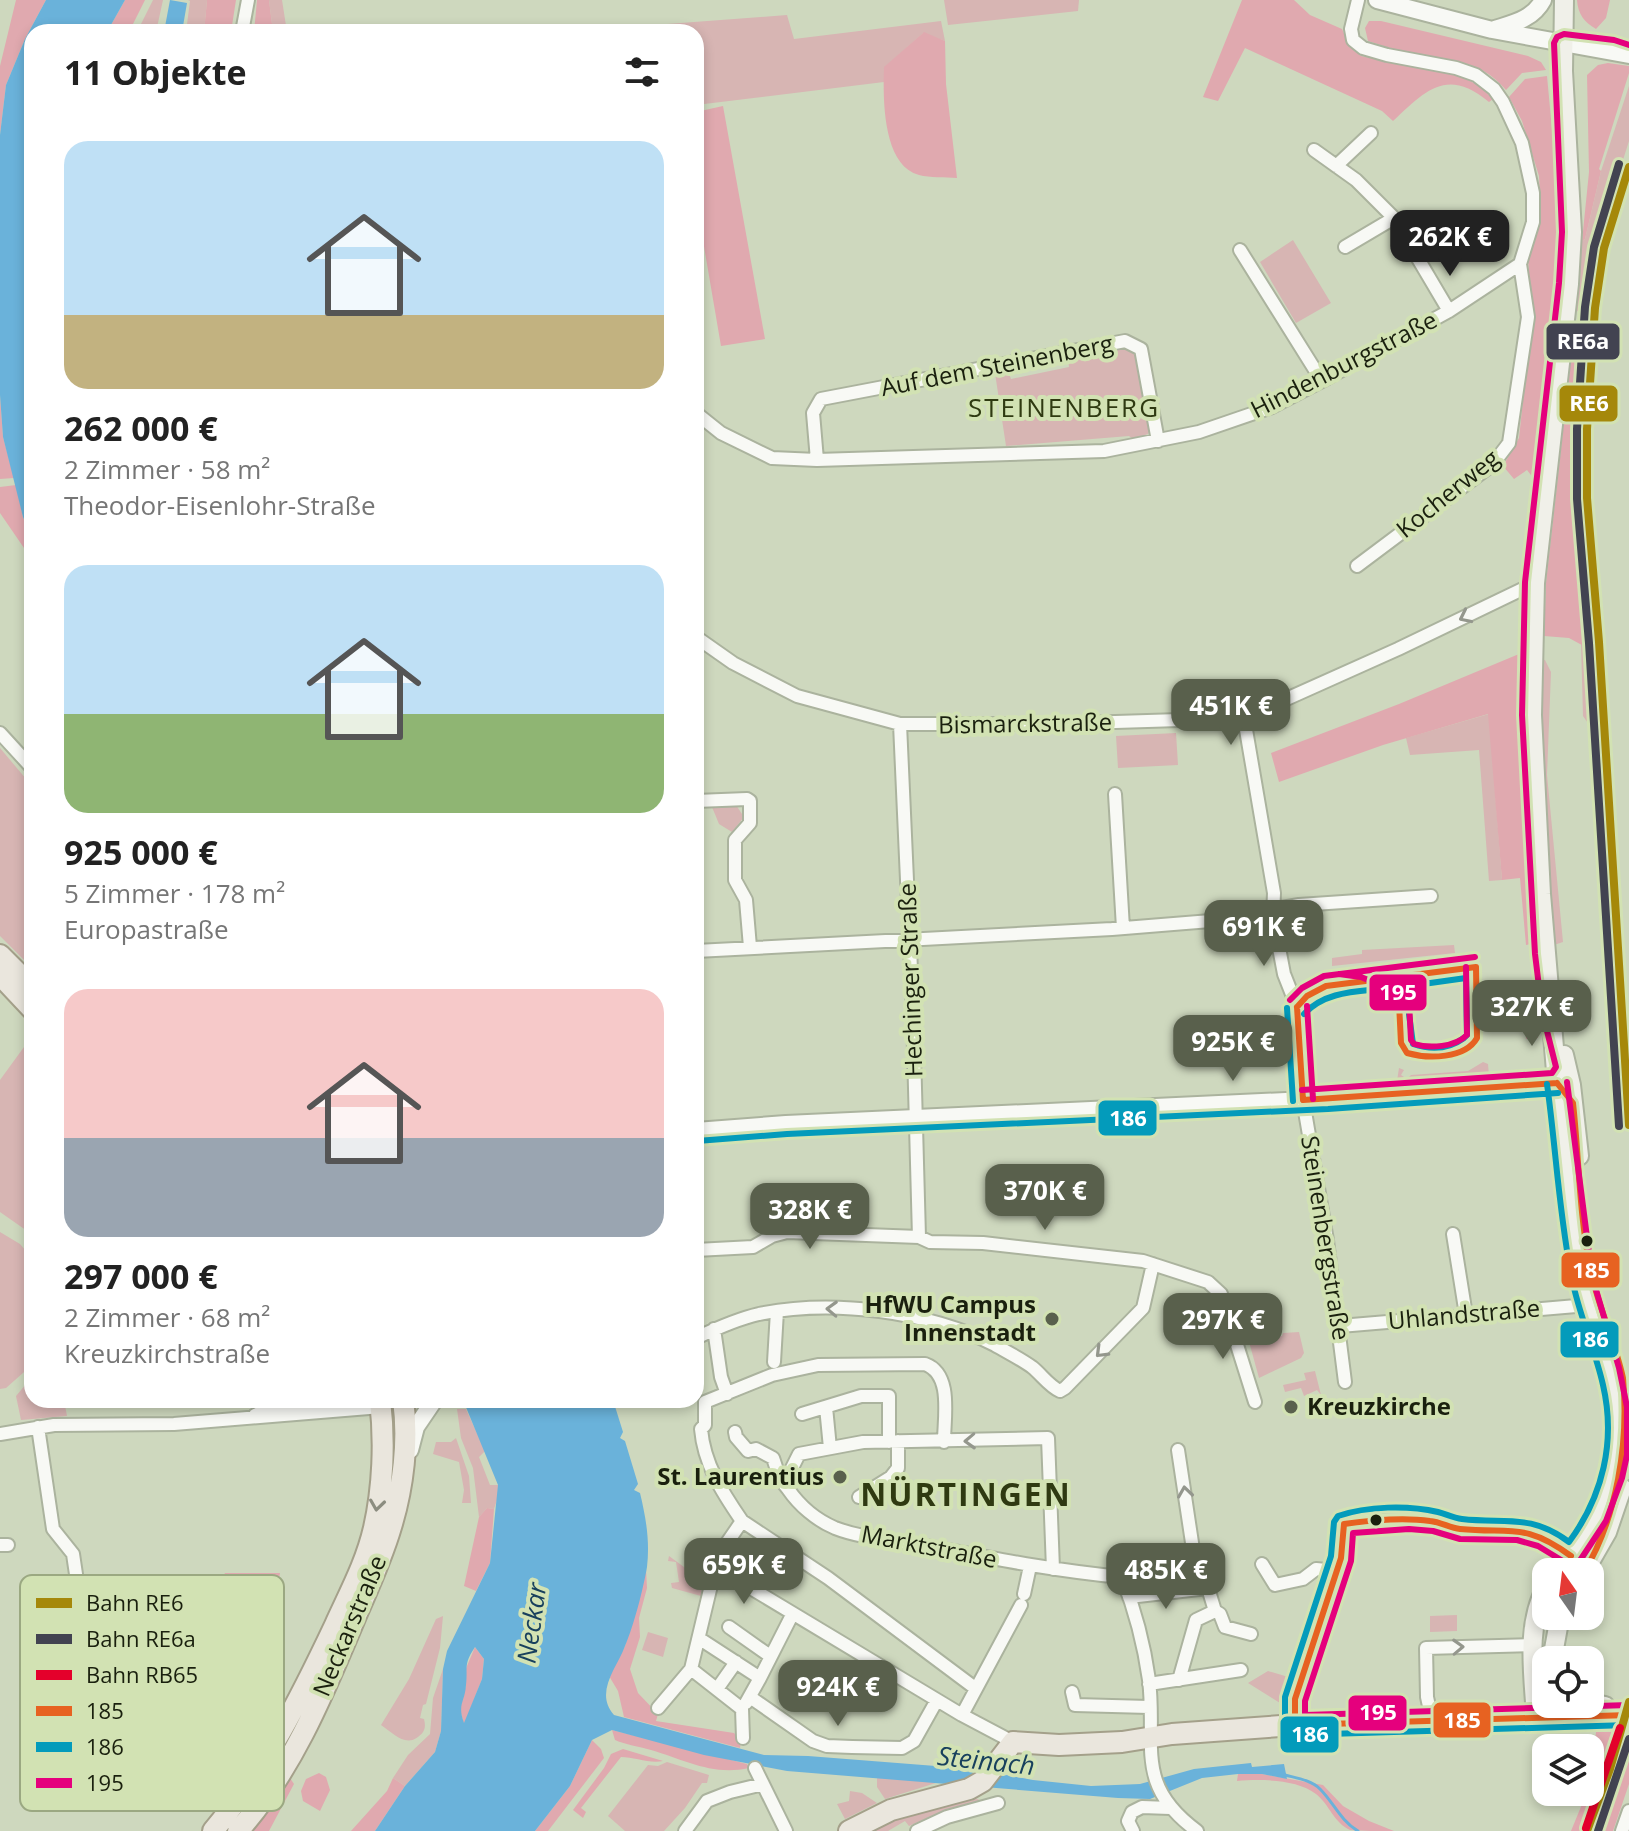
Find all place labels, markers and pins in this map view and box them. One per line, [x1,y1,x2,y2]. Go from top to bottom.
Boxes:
pin: 262K € [1385,210,1515,278]
pin: 451K € [1166,679,1296,747]
pin: 691K € [1199,900,1329,968]
pin: 327K € [1467,980,1597,1048]
pin: 925K € [1168,1015,1298,1083]
pin: 370K € [980,1164,1110,1232]
pin: 328K € [745,1183,875,1251]
unlabelled marker [1579,1233,1595,1249]
place label: HfWU Campus Innenstadt [865,1287,1036,1348]
pin: 297K € [1158,1293,1288,1361]
marker: HfWU Campus Innenstadt [1043,1310,1061,1328]
place label: Kreuzkirche [1307,1389,1451,1422]
marker: Kreuzkirche [1282,1398,1300,1416]
place label: St. Laurentius [657,1459,824,1492]
marker: St. Laurentius [831,1468,849,1486]
unlabelled marker [1368,1512,1384,1528]
pin: 659K € [679,1538,809,1606]
pin: 485K € [1101,1543,1231,1611]
pin: 924K € [773,1660,903,1728]

